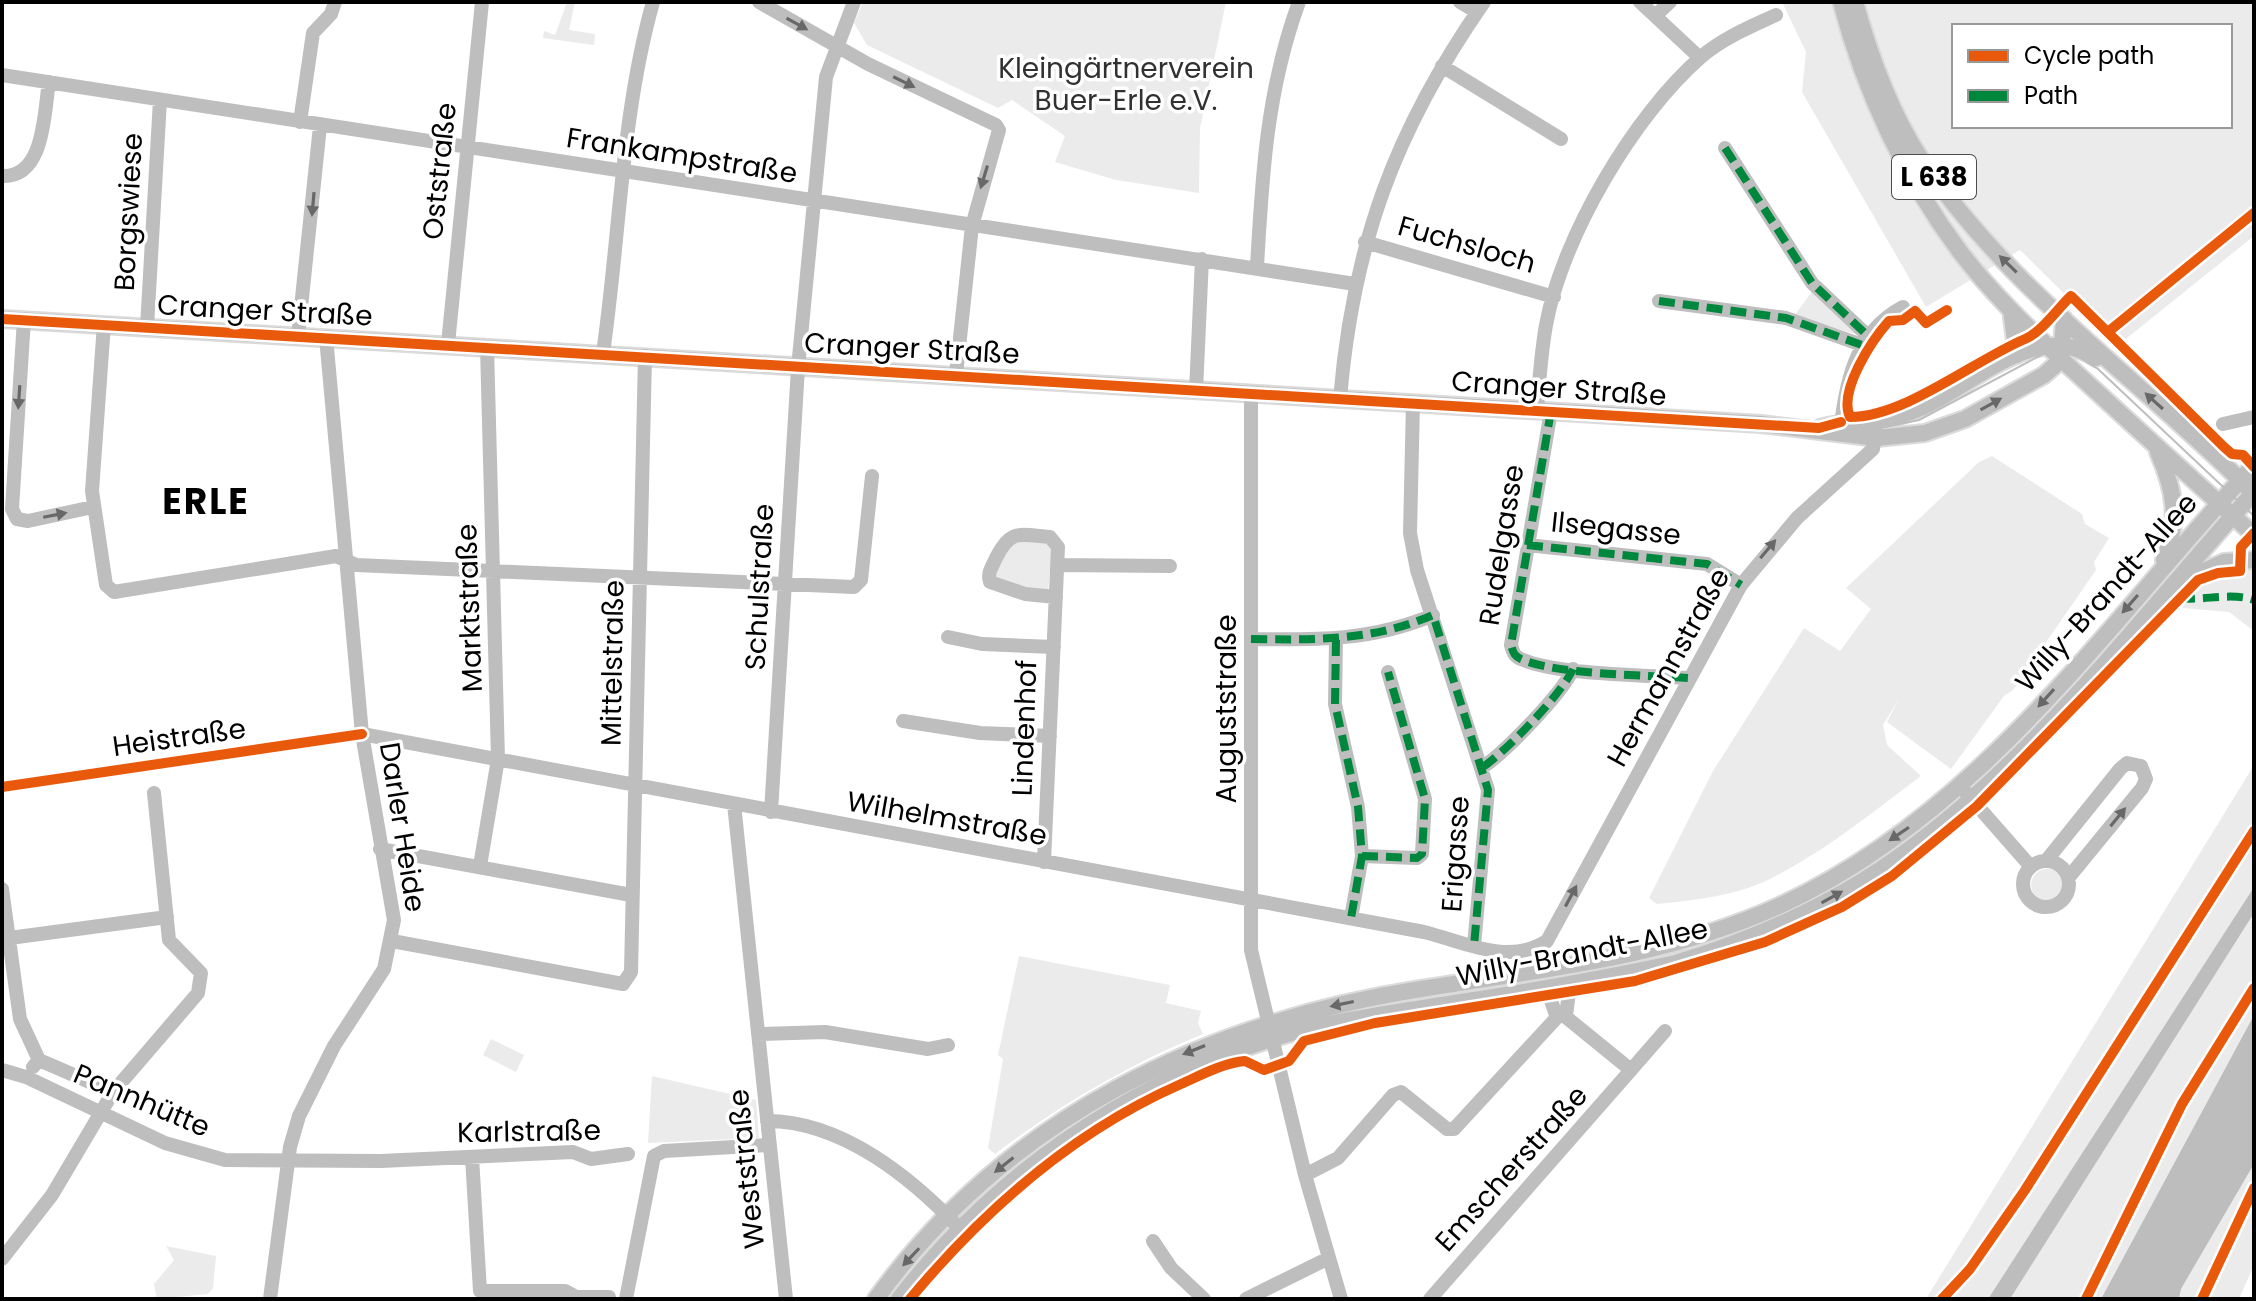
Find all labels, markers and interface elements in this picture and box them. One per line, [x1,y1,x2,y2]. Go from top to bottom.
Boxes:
one-way arrow [786,16,808,30]
legend [1952,24,2232,128]
text: Cycle path [2024,39,2154,72]
park label: Kleingärtnerverein Buer-Erle e.V. [998,49,1254,120]
one-way arrow [893,75,916,89]
text: Path [2024,79,2078,112]
street label: Oststraße [413,101,466,241]
street label: Frankampstraße [564,118,800,193]
street label: Borgswiese [105,132,152,292]
road number: L 638 [1892,155,1976,199]
one-way arrow [977,166,990,190]
one-way arrow [306,192,319,217]
street label: Fuchsloch [1394,206,1540,283]
one-way arrow [1999,255,2018,274]
street label: Cranger Straße [156,285,374,336]
street label: Cranger Straße [803,323,1021,374]
street label: Cranger Straße [1450,362,1668,415]
one-way arrow [12,385,25,410]
one-way arrow [2144,392,2163,410]
one-way arrow [1980,397,2003,411]
street label: Rudelgasse [1470,462,1533,628]
district label: ERLE [162,476,250,527]
street label: Willy-Brandt-Allee [2006,484,2206,700]
street label: Ilsegasse [1549,502,1683,555]
street label: Schulstraße [736,503,783,671]
one-way arrow [43,508,68,521]
street label: Marktstraße [447,523,492,693]
one-way arrow [1759,539,1776,559]
street label: Hermannstraße [1598,561,1739,774]
street label: Mittelstraße [592,580,633,746]
one-way arrow [2122,594,2139,614]
street label: Auguststraße [1207,614,1246,804]
street label: Lindenhof [1003,659,1046,797]
one-way arrow [2038,688,2055,708]
street label: Heistraße [110,709,248,766]
street label: Darler Heide [370,739,435,915]
street label: Wilhelmstraße [844,782,1050,855]
street label: Erigasse [1432,795,1479,913]
one-way arrow [2109,807,2126,827]
one-way arrow [1888,826,1909,841]
one-way arrow [1564,885,1578,908]
one-way arrow [1821,891,1843,905]
street label: Willy-Brandt-Allee [1453,909,1711,996]
one-way arrow [1329,998,1354,1011]
one-way arrow [1181,1044,1205,1057]
street label: Pannhütte [68,1054,216,1147]
street label: Emscherstraße [1426,1077,1597,1260]
street label: Weststraße [719,1087,774,1251]
street label: Karlstraße [457,1111,601,1152]
one-way arrow [994,1156,1014,1172]
one-way arrow [902,1247,920,1266]

